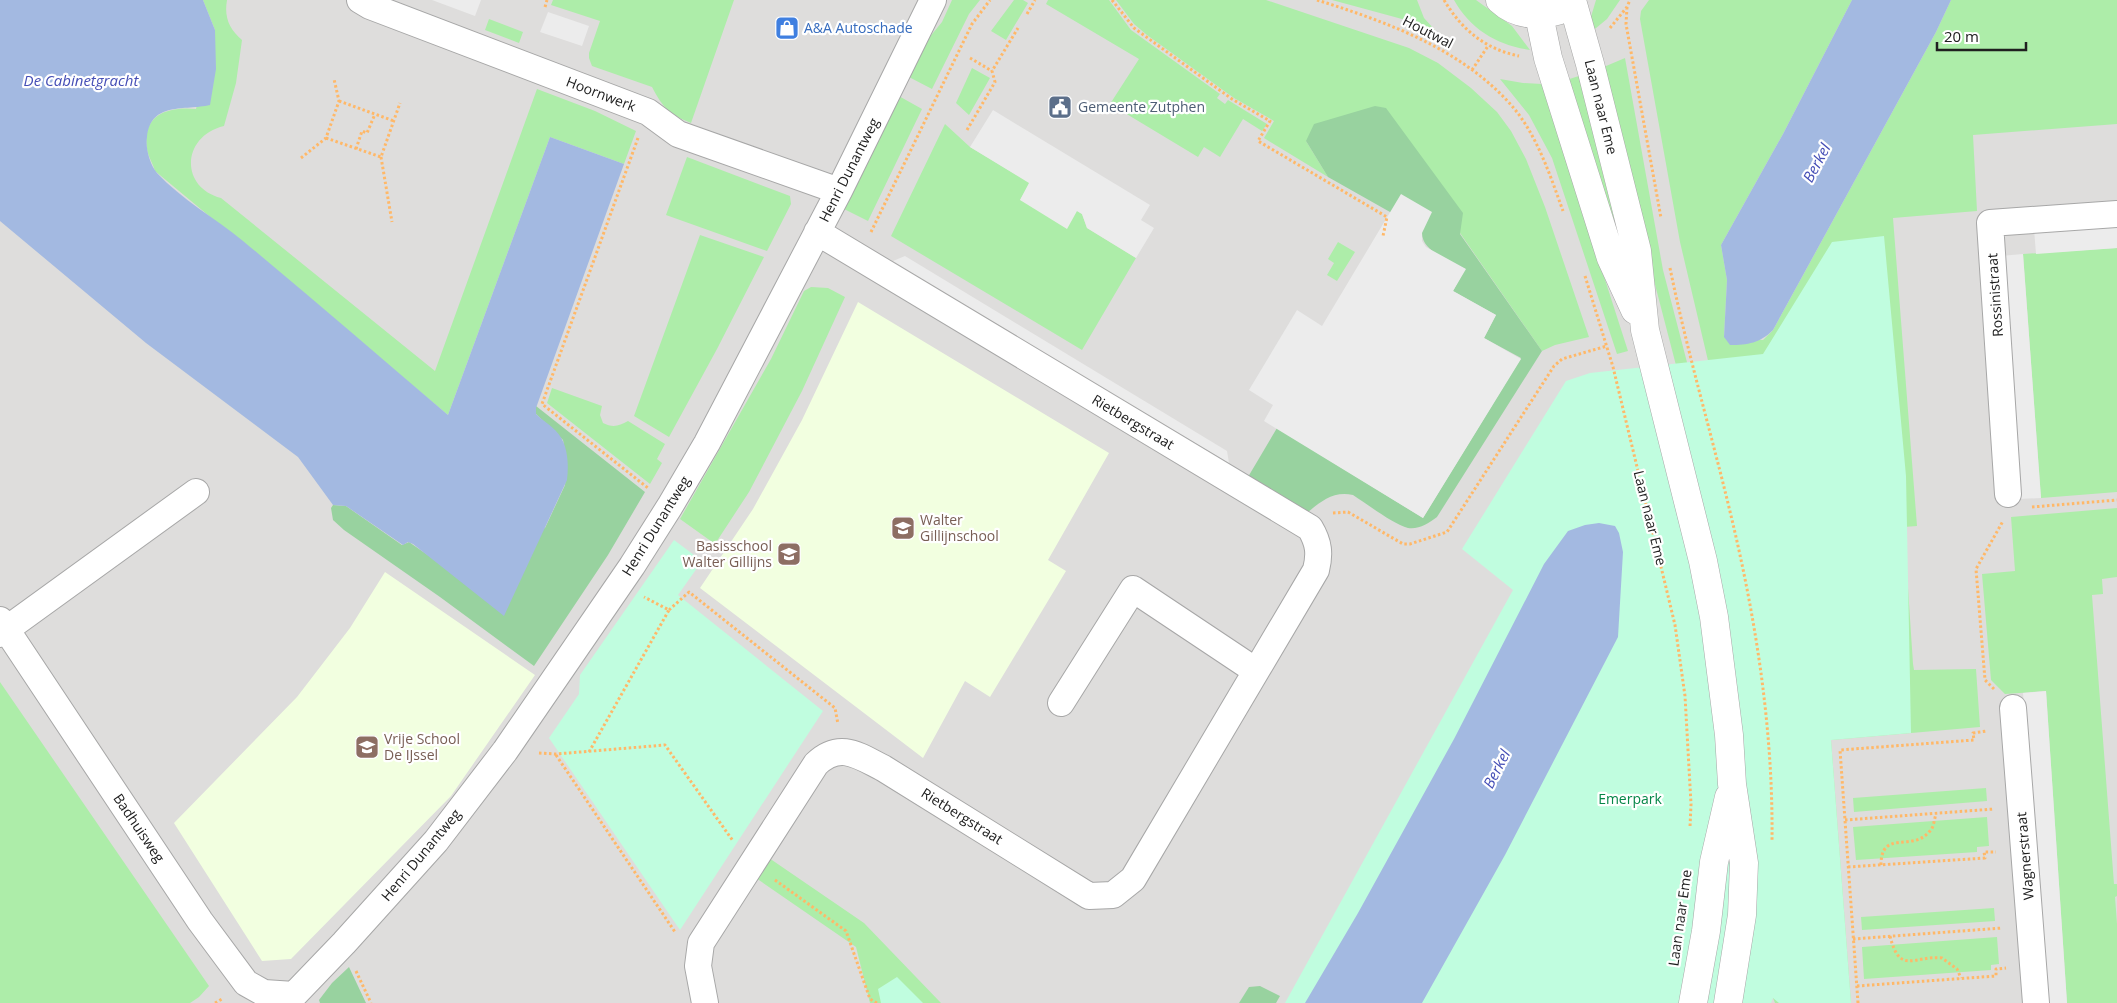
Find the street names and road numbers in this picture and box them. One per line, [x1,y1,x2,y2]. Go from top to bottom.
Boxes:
street label: Houtwal [1400,11,1457,52]
street label: Laan naar Eme [1581,57,1622,156]
street label: Hoornwerk [564,72,639,116]
street label: Henri Dunantweg [814,114,883,225]
street label: Rossinistraat [1982,252,2007,338]
street label: Rietbergstraat [1089,390,1178,454]
street label: Laan naar Eme [1630,468,1671,567]
street label: Henri Dunantweg [617,472,694,579]
street label: Rietbergstraat [918,783,1007,848]
street label: Badhuisweg [109,790,170,866]
street label: Henri Dunantweg [376,804,465,905]
street label: Wagnerstraat [2011,811,2038,901]
street label: Laan naar Eme [1663,868,1696,967]

